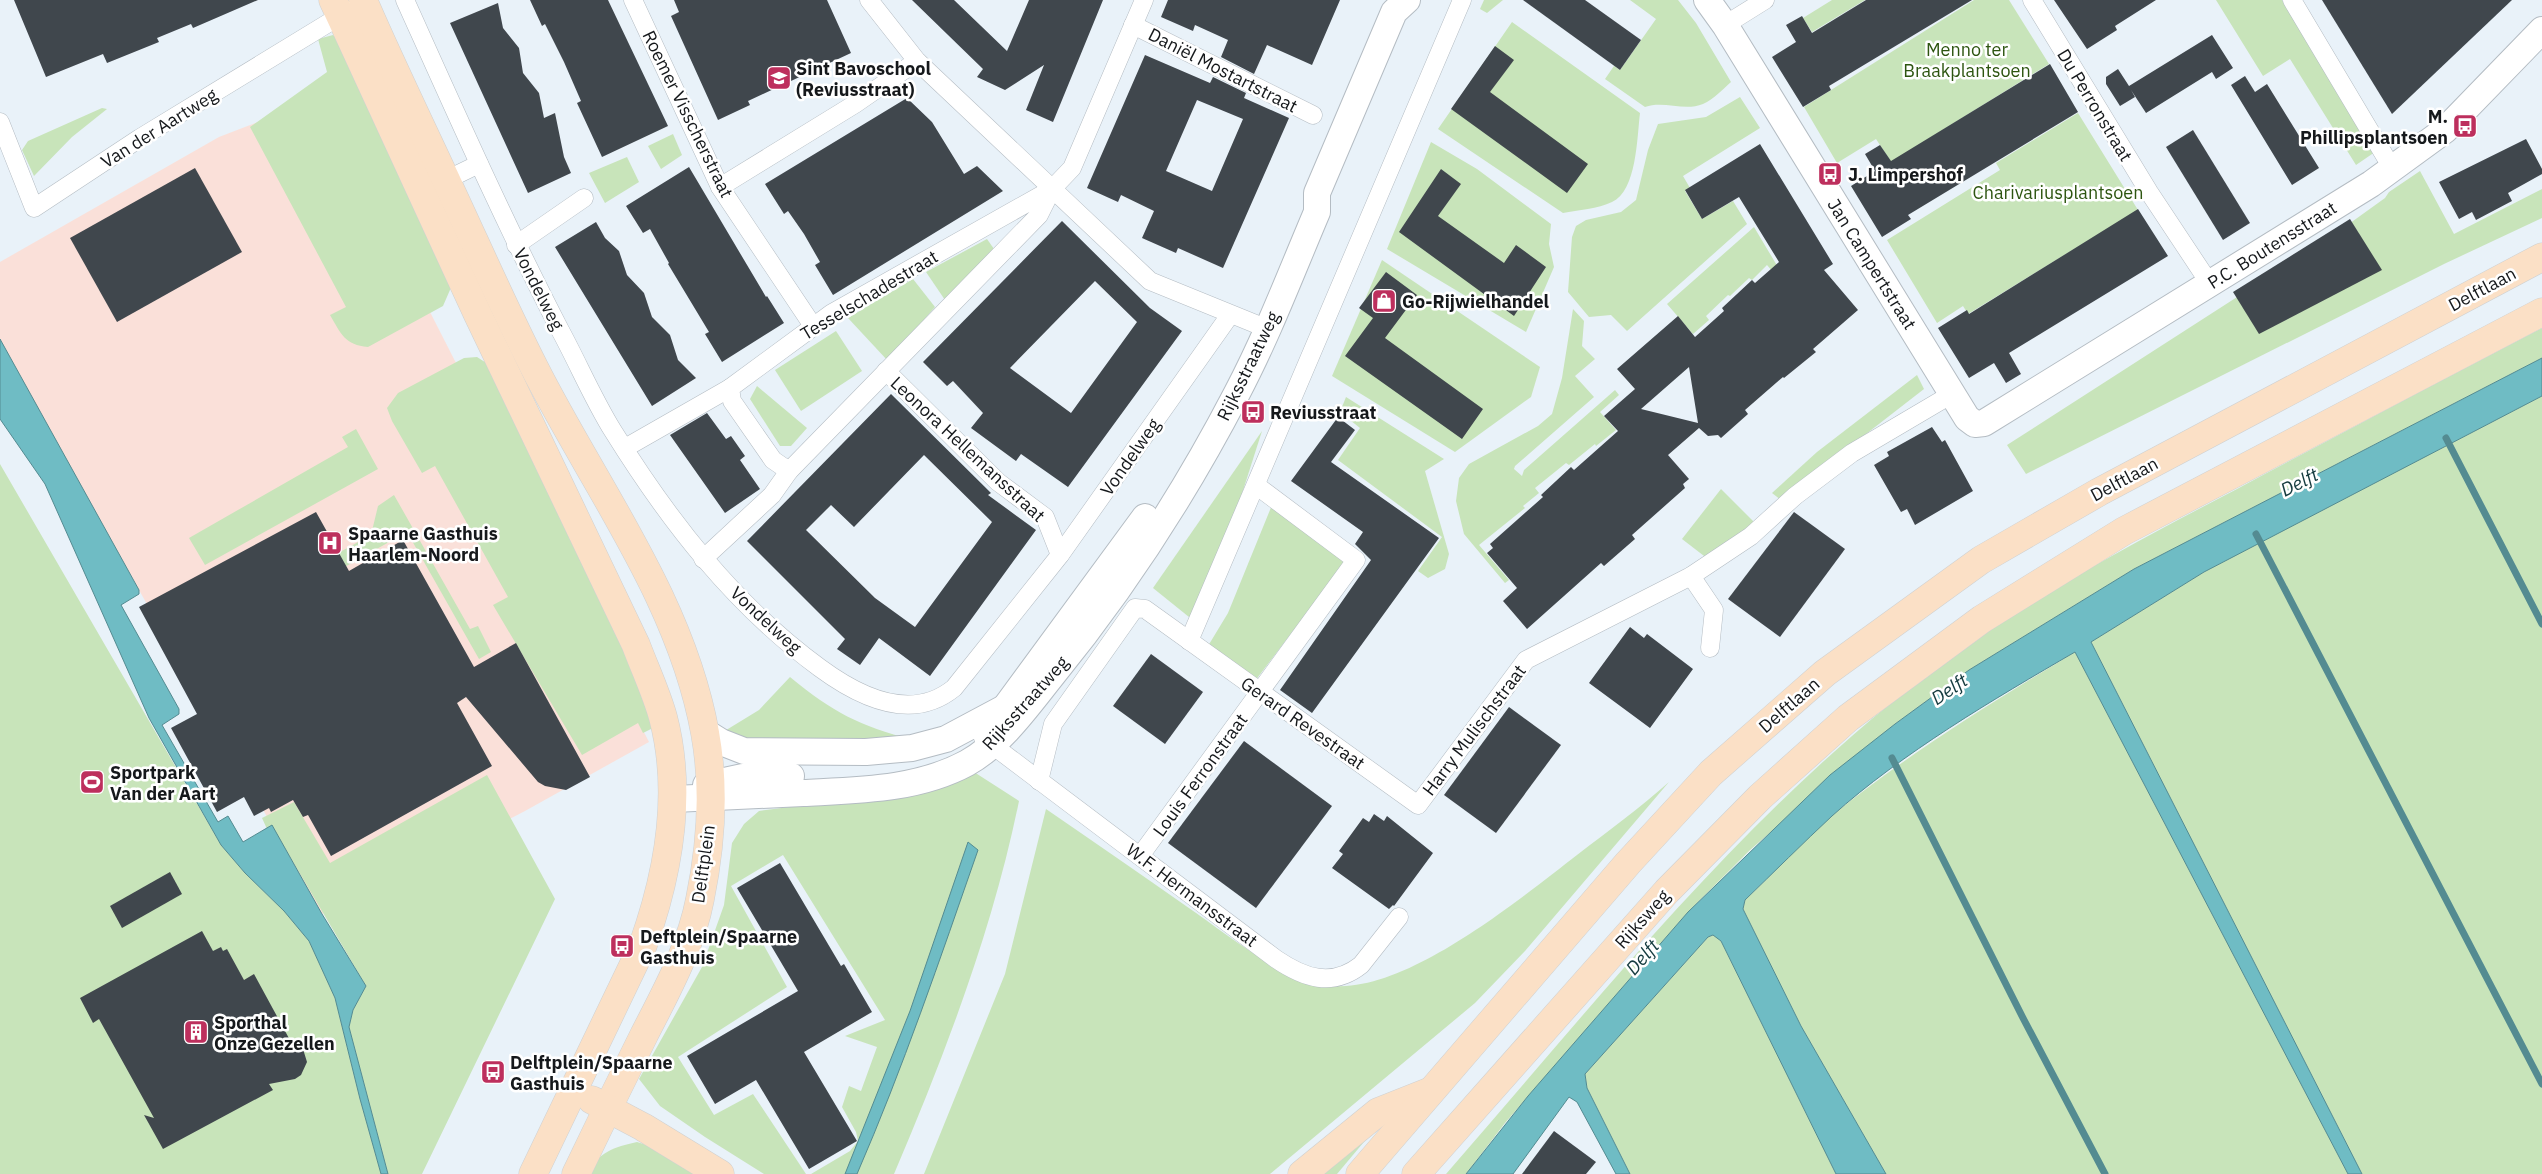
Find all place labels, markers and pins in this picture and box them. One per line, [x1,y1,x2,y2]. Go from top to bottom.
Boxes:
place label: Sint Bavoschool (Reviusstraat) [796,57,931,101]
school or university icon: Sint Bavoschool (Reviusstraat) [766,65,792,91]
place label: M. Phillipsplantsoen [2300,105,2448,149]
bus stop icon: M. Phillipsplantsoen [2452,113,2478,139]
bus stop icon: J. Limpershof [1817,161,1843,187]
place label: J. Limpershof [1848,163,1963,186]
shop icon: Go-Rijwielhandel [1371,288,1397,314]
place label: Go-Rijwielhandel [1402,290,1550,313]
bus stop icon: Reviusstraat [1240,399,1266,425]
place label: Reviusstraat [1270,401,1377,424]
place label: Spaarne Gasthuis Haarlem-Noord [348,522,498,566]
hospital icon: Spaarne Gasthuis Haarlem-Noord [317,530,343,556]
place label: Sportpark Van der Aart [110,761,216,805]
sports icon: Sportpark Van der Aart [79,769,105,795]
place label: Deftplein/Spaarne Gasthuis [640,925,797,969]
bus stop icon: Deftplein/Spaarne Gasthuis [609,933,635,959]
place label: Sporthal Onze Gezellen [214,1011,335,1055]
building icon: Sporthal Onze Gezellen [183,1019,209,1045]
place label: Delftplein/Spaarne Gasthuis [510,1051,673,1095]
bus stop icon: Delftplein/Spaarne Gasthuis [480,1059,506,1085]

